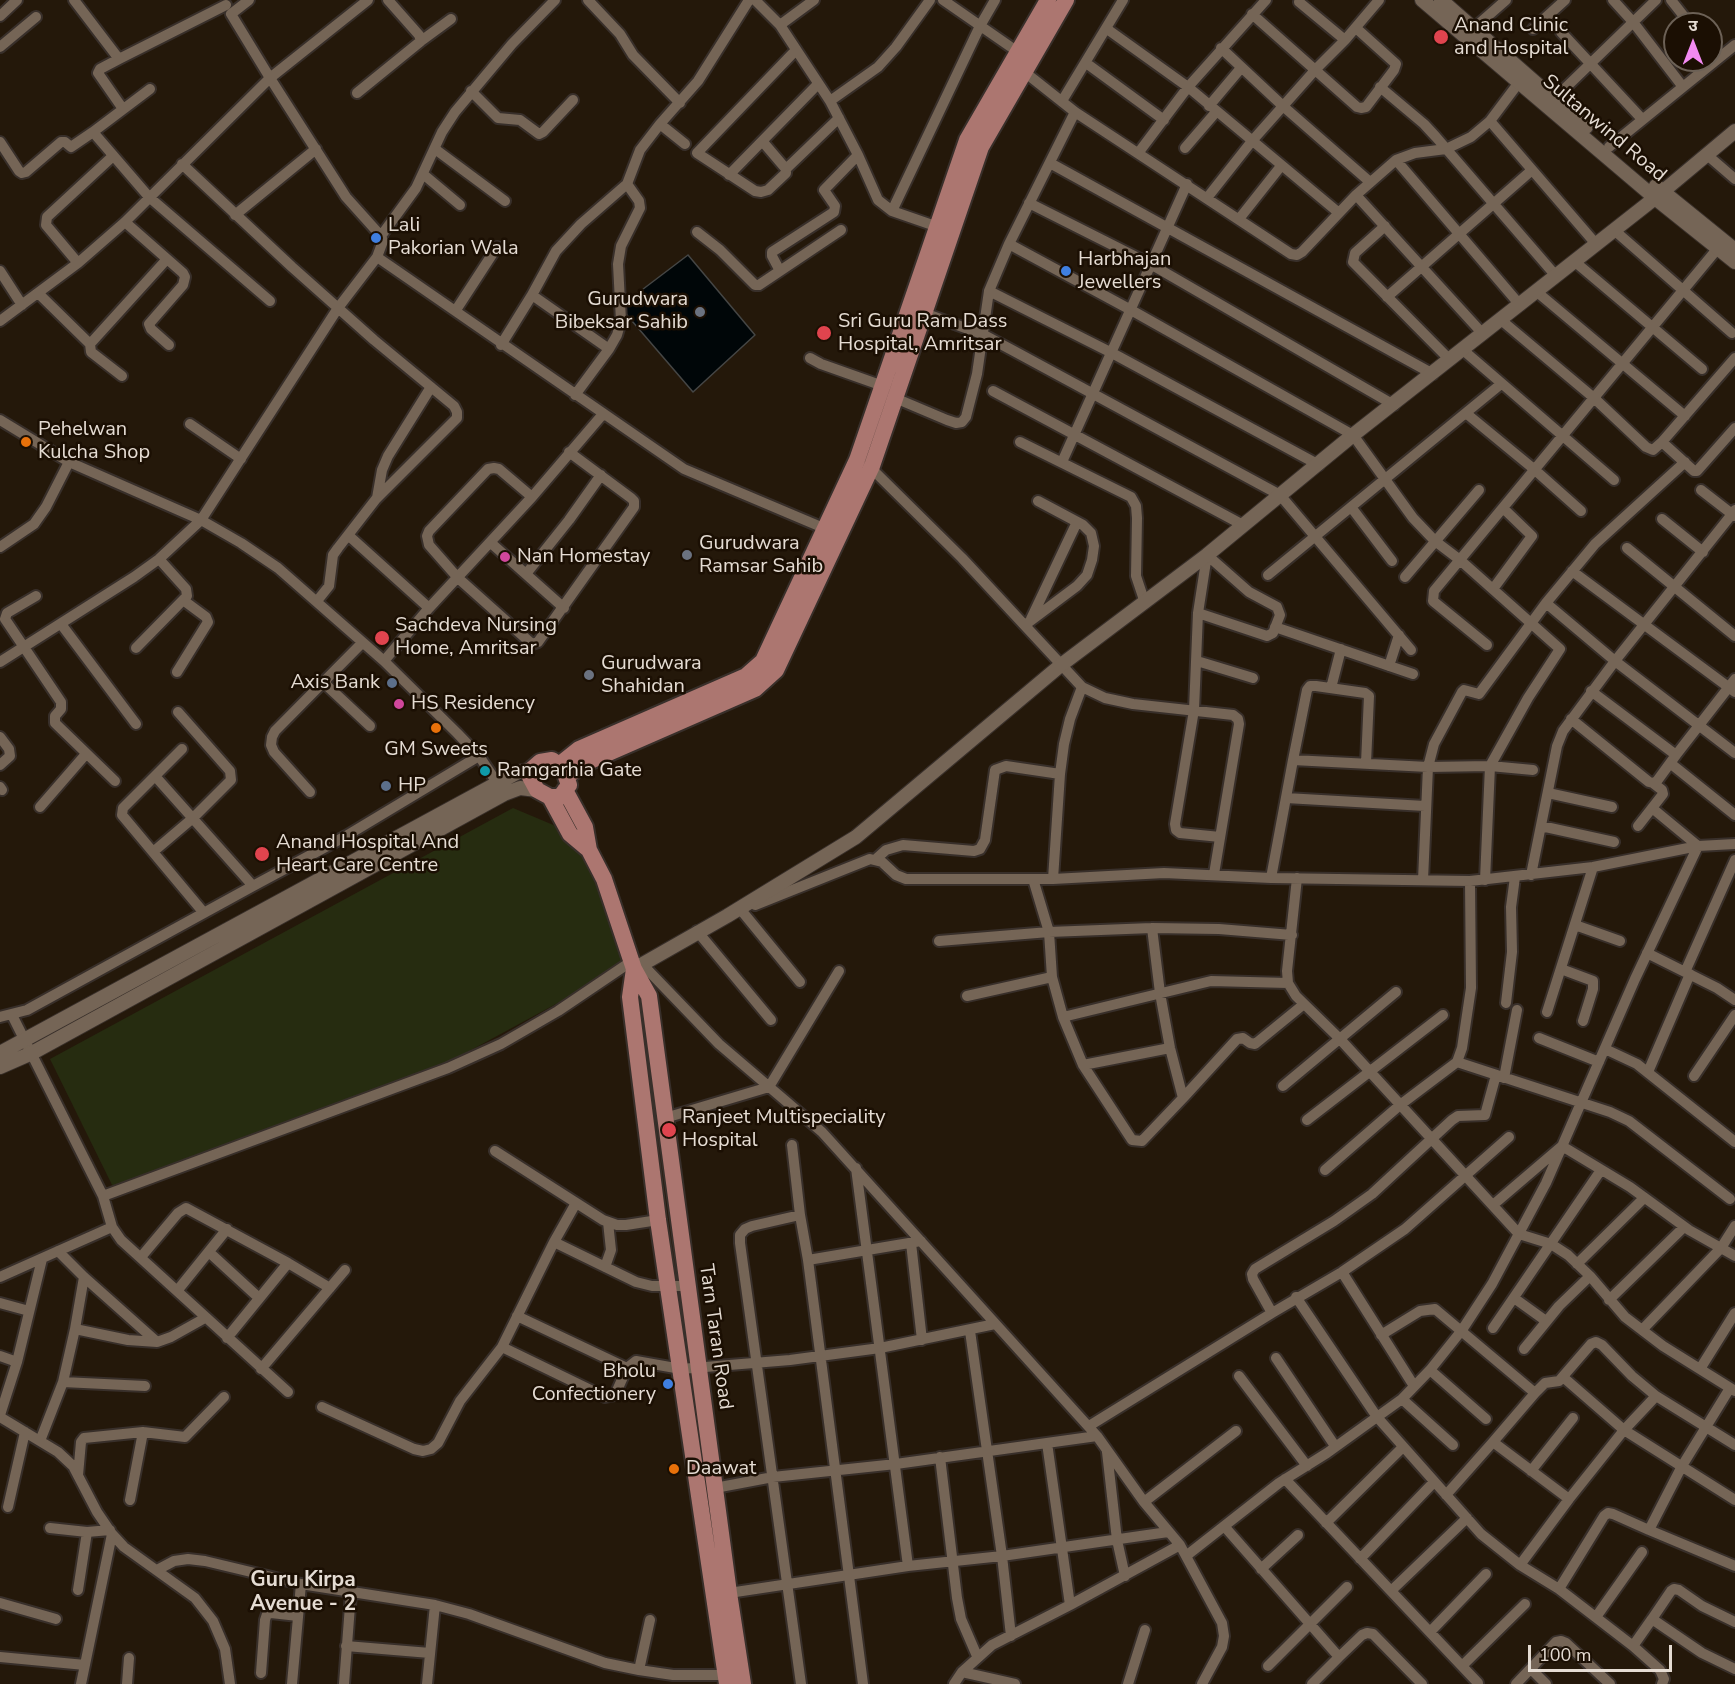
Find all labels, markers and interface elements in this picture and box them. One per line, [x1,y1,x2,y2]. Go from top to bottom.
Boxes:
north arrow [1663,12,1723,72]
place label: Anand Clinic and Hospital [1454,14,1569,61]
text: उ [1688,15,1698,37]
marker: Anand Clinic and Hospital [1432,28,1450,46]
street label: Sultanwind Road [1537,70,1671,188]
place label: Lali Pakorian Wala [388,214,519,261]
marker: Lali Pakorian Wala [369,231,383,245]
place label: Harbhajan Jewellers [1078,248,1171,295]
marker: Harbhajan Jewellers [1059,264,1073,278]
place label: Gurudwara Bibeksar Sahib [555,288,688,335]
marker: Gurudwara Bibeksar Sahib [693,305,707,319]
place label: Sri Guru Ram Dass Hospital, Amritsar [838,310,1007,357]
marker: Sri Guru Ram Dass Hospital, Amritsar [815,324,833,342]
place label: Pehelwan Kulcha Shop [38,418,150,465]
marker: Pehelwan Kulcha Shop [19,435,33,449]
place label: Gurudwara Ramsar Sahib [699,532,823,579]
place label: Nan Homestay [517,545,650,569]
marker: Gurudwara Ramsar Sahib [680,548,694,562]
marker: Nan Homestay [498,550,512,564]
place label: Sachdeva Nursing Home, Amritsar [395,614,557,661]
marker: Sachdeva Nursing Home, Amritsar [373,629,391,647]
place label: Gurudwara Shahidan [601,652,702,699]
marker: Gurudwara Shahidan [582,668,596,682]
place label: Axis Bank [290,671,380,695]
marker: Axis Bank [385,676,399,690]
place label: HS Residency [411,692,535,716]
marker: HS Residency [392,697,406,711]
marker: GM Sweets [429,721,443,735]
place label: GM Sweets [384,738,488,762]
place label: Ramgarhia Gate [497,759,642,783]
marker: Ramgarhia Gate [478,764,492,778]
place label: HP [398,774,426,798]
marker: HP [379,779,393,793]
place label: Anand Hospital And Heart Care Centre [276,831,459,878]
marker: Anand Hospital And Heart Care Centre [253,845,271,863]
place label: Ranjeet Multispeciality Hospital [682,1106,886,1153]
marker: Ranjeet Multispeciality Hospital [660,1121,678,1139]
street label: Tarn Taran Road [693,1263,737,1411]
place label: Bholu Confectionery [532,1360,656,1407]
marker: Bholu Confectionery [661,1377,675,1391]
place label: Daawat [686,1457,756,1481]
marker: Daawat [667,1462,681,1476]
district label: Guru Kirpa Avenue - 2 [250,1568,356,1618]
scale bar [1531,1633,1675,1671]
text: 100 m [1539,1643,1591,1667]

